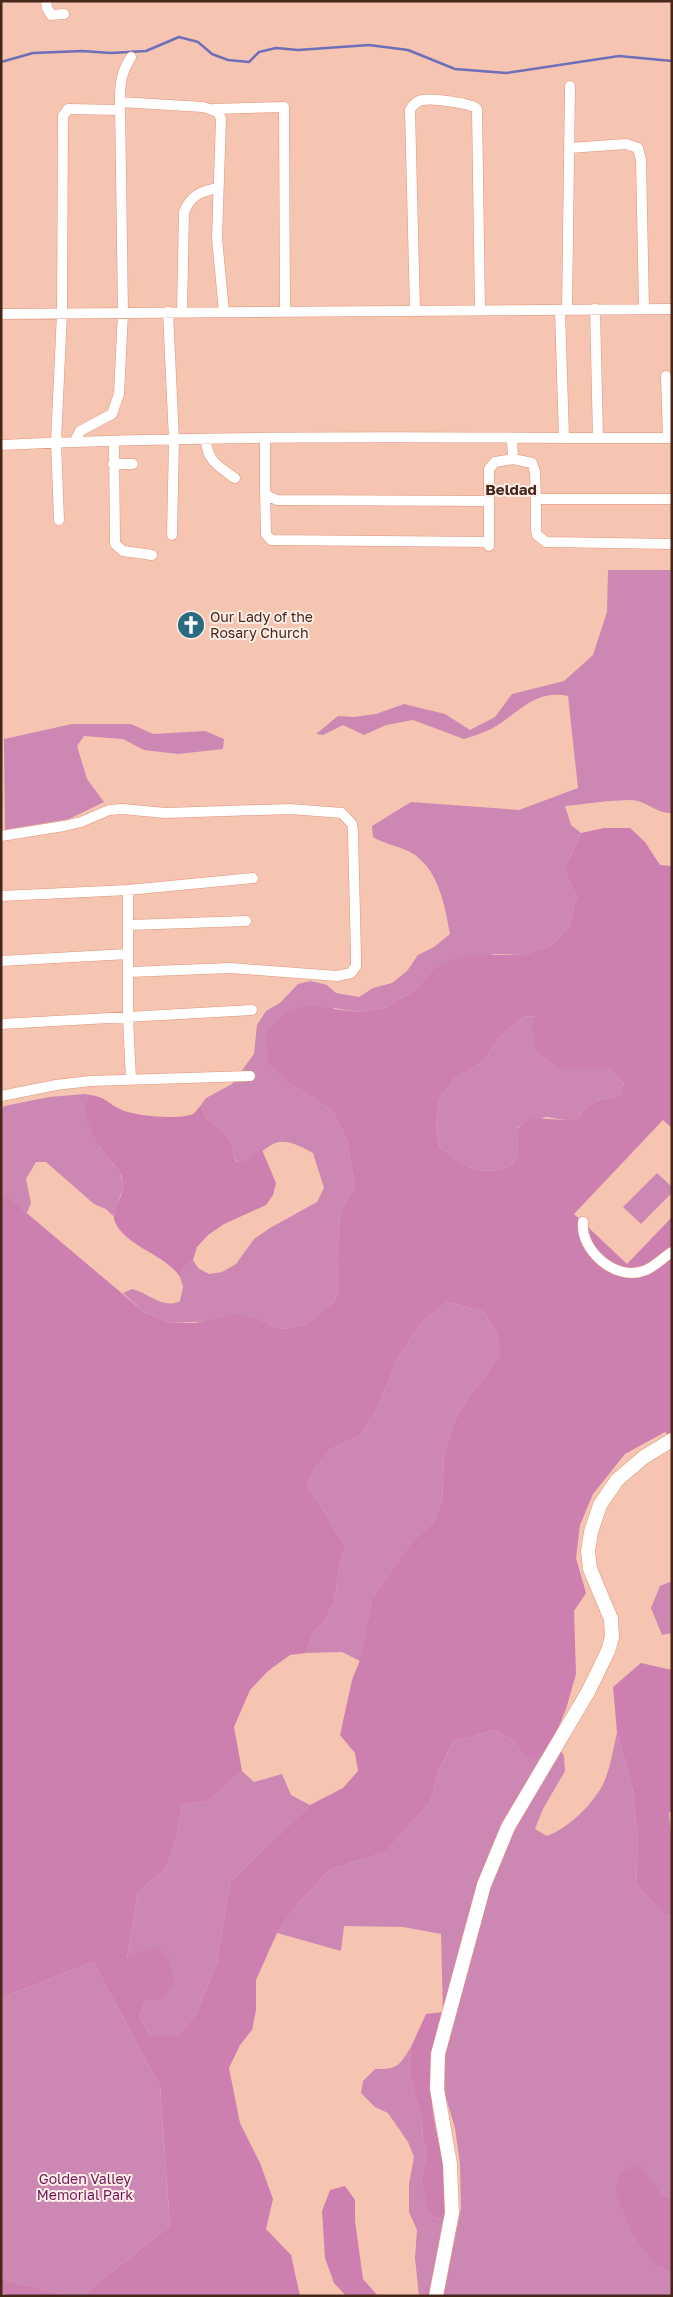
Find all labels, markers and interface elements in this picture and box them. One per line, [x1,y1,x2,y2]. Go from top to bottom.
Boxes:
district label: Beldad [485,480,537,498]
place label: Our Lady of the Rosary Church [210,608,313,641]
church icon: Our Lady of the Rosary Church [176,610,206,640]
park label: Golden Valley Memorial Park [37,2170,133,2203]

